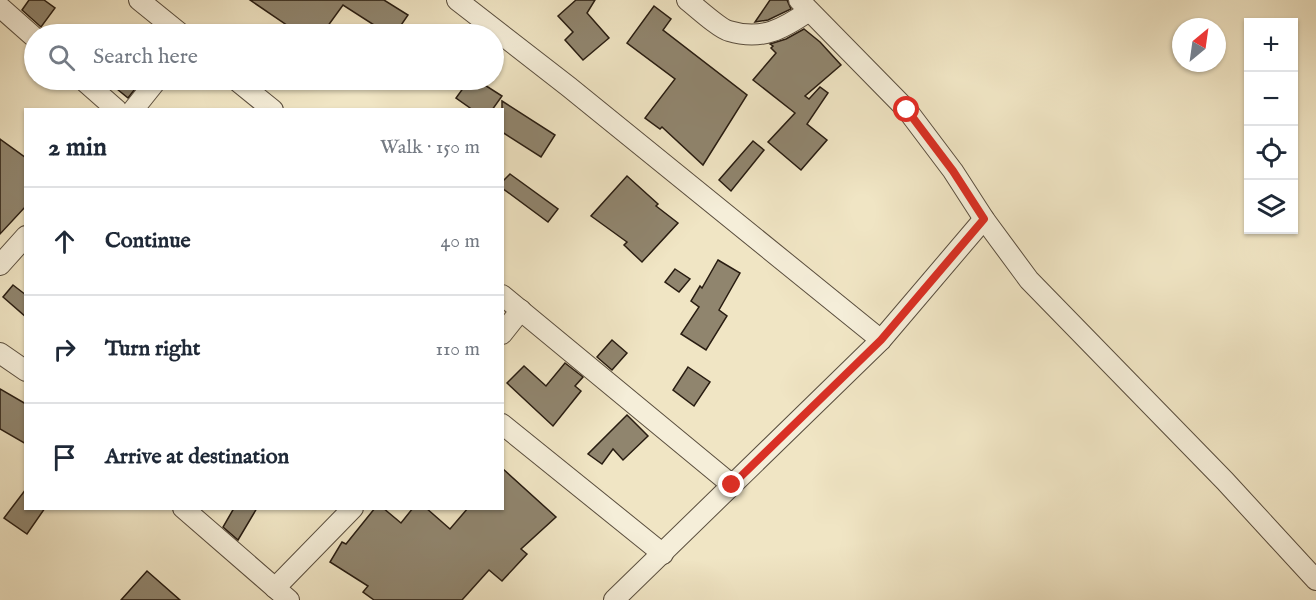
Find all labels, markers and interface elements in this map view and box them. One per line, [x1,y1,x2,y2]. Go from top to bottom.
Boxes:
north arrow [1172,18,1226,72]
map controls [1244,18,1298,234]
button: + [1244,18,1298,72]
search box [24,24,504,90]
icon: search [45,41,78,74]
text: Search here [93,43,198,71]
button: − [1244,72,1298,126]
route start [893,96,919,122]
button: locate [1244,126,1298,180]
text: 2 min [48,131,107,164]
text: Walk · 150 m [380,135,480,160]
button: layers [1244,180,1298,234]
icon: ahead [48,225,81,258]
text: Continue [105,227,191,255]
text: 40 m [441,229,480,254]
icon: right [48,333,81,366]
text: Turn right [105,335,200,363]
text: 110 m [436,337,480,362]
icon: arrive [48,441,81,474]
text: Arrive at destination [105,443,289,471]
route end [718,471,744,497]

